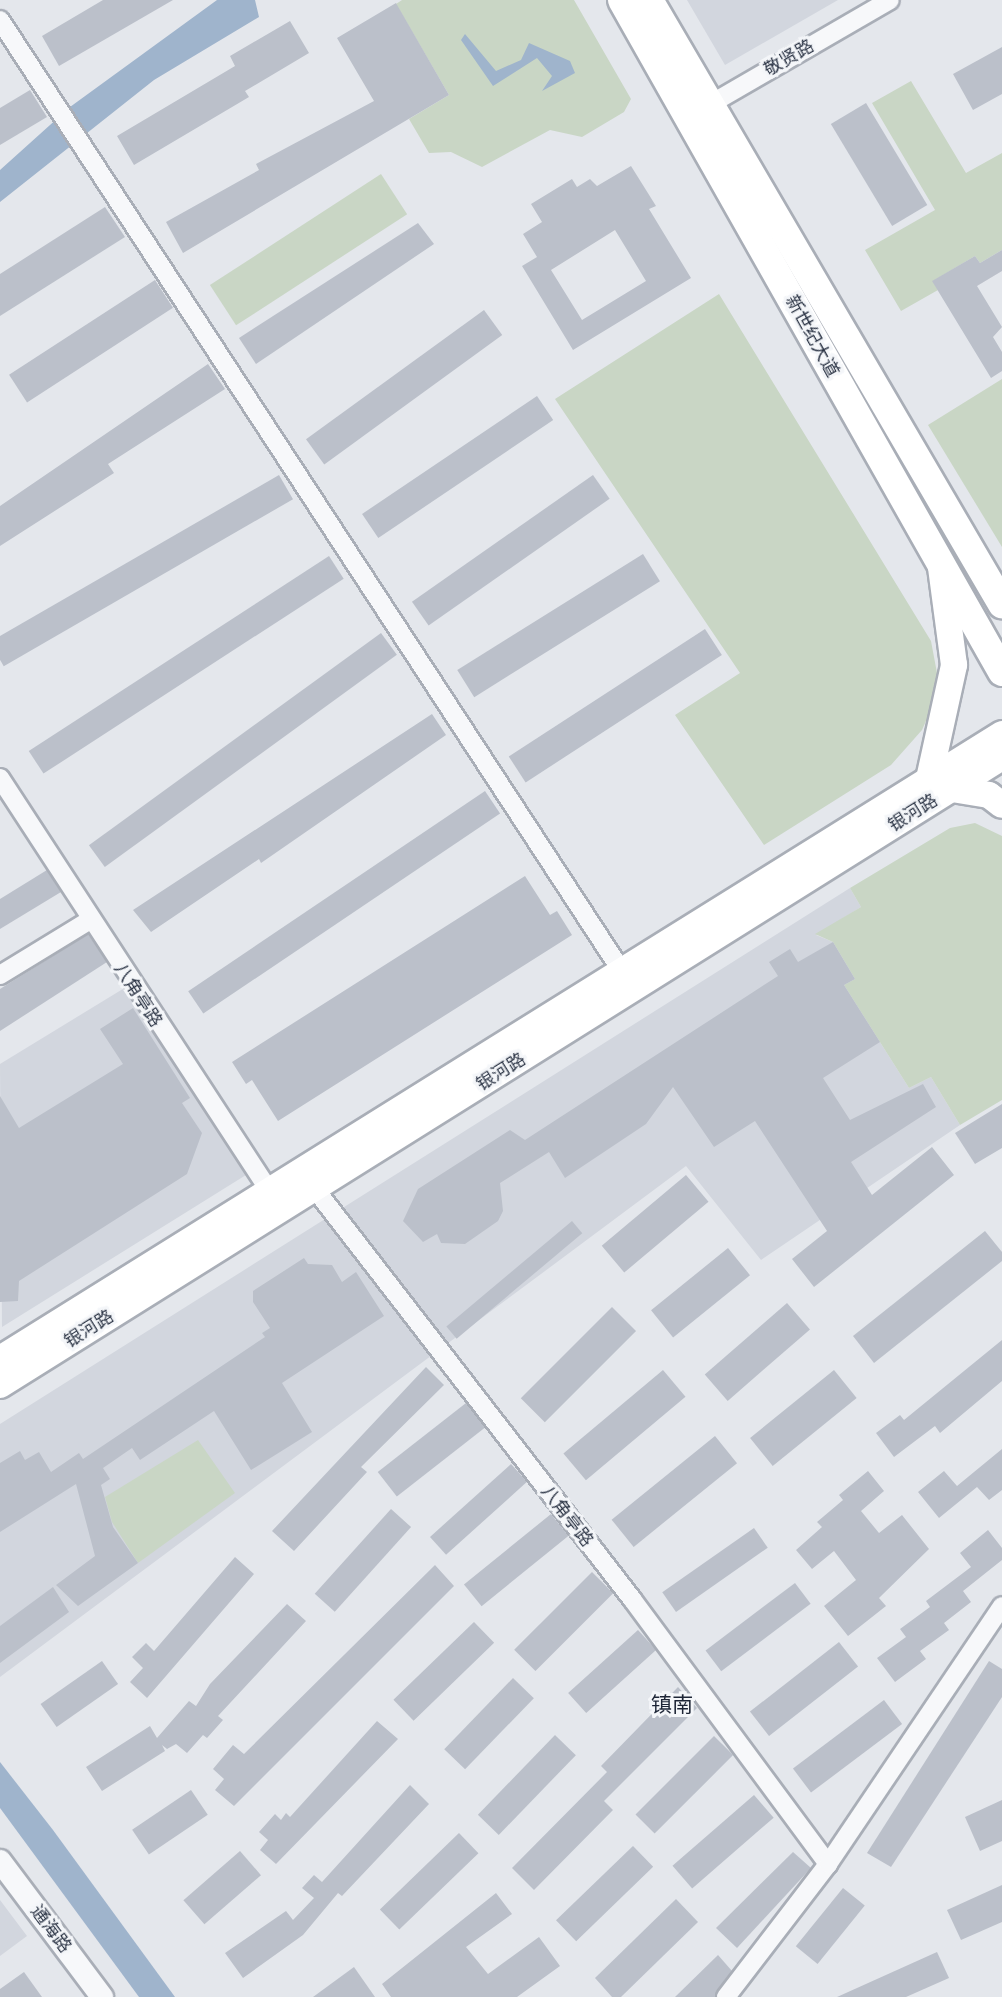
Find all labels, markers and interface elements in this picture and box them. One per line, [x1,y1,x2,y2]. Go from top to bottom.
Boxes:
street label: 敬贤路 [760,35,818,81]
street label: 新世纪大道 [781,291,843,381]
street label: 银河路 [884,790,942,836]
street label: 八角亭路 [109,959,167,1031]
street label: 银河路 [472,1049,530,1095]
street label: 银河路 [60,1306,118,1352]
street label: 八角亭路 [536,1481,598,1551]
district label: 镇南 [651,1692,693,1718]
street label: 通海路 [26,1901,76,1957]

